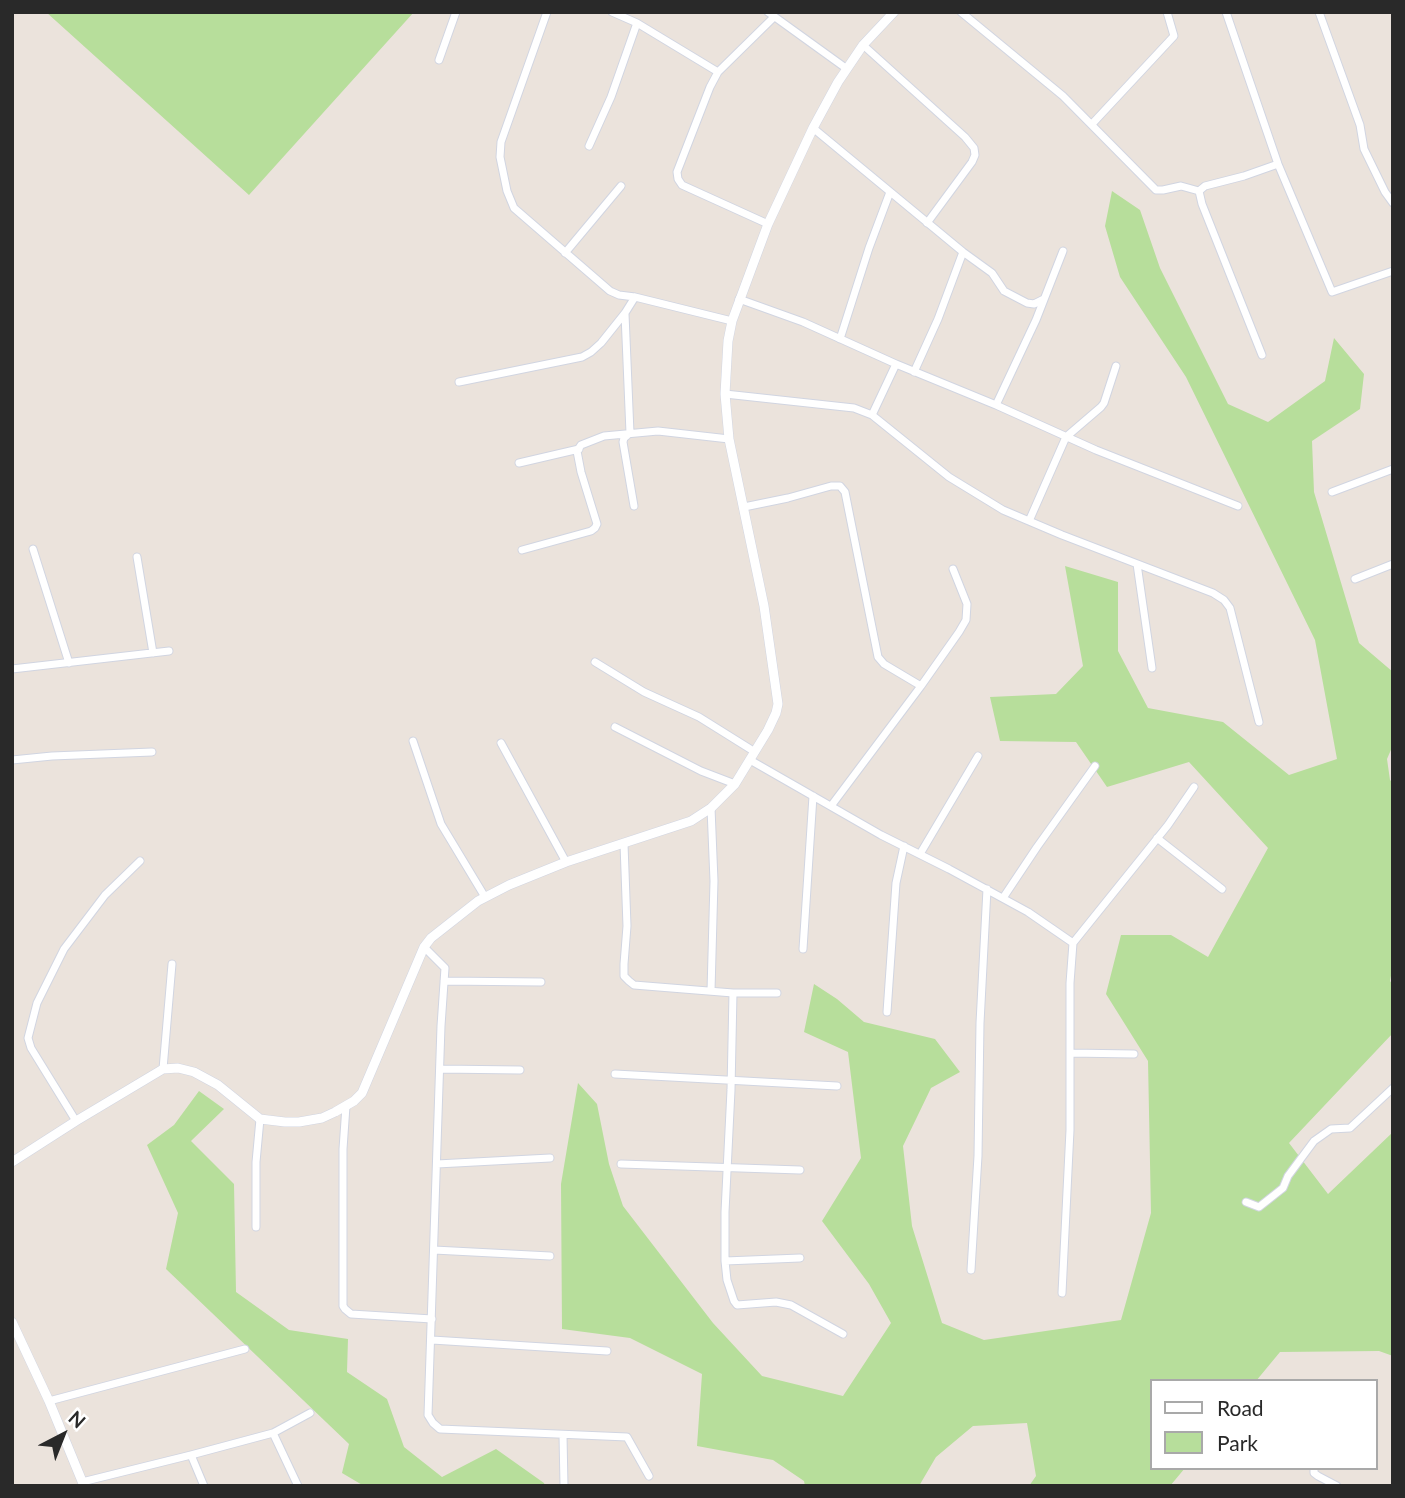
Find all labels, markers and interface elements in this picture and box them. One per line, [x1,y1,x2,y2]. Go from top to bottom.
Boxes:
legend [1150,1379,1377,1470]
text: Road [1217,1395,1264,1420]
north arrow [28,1400,98,1470]
text: N [64,1406,91,1432]
text: Park [1217,1430,1258,1455]

